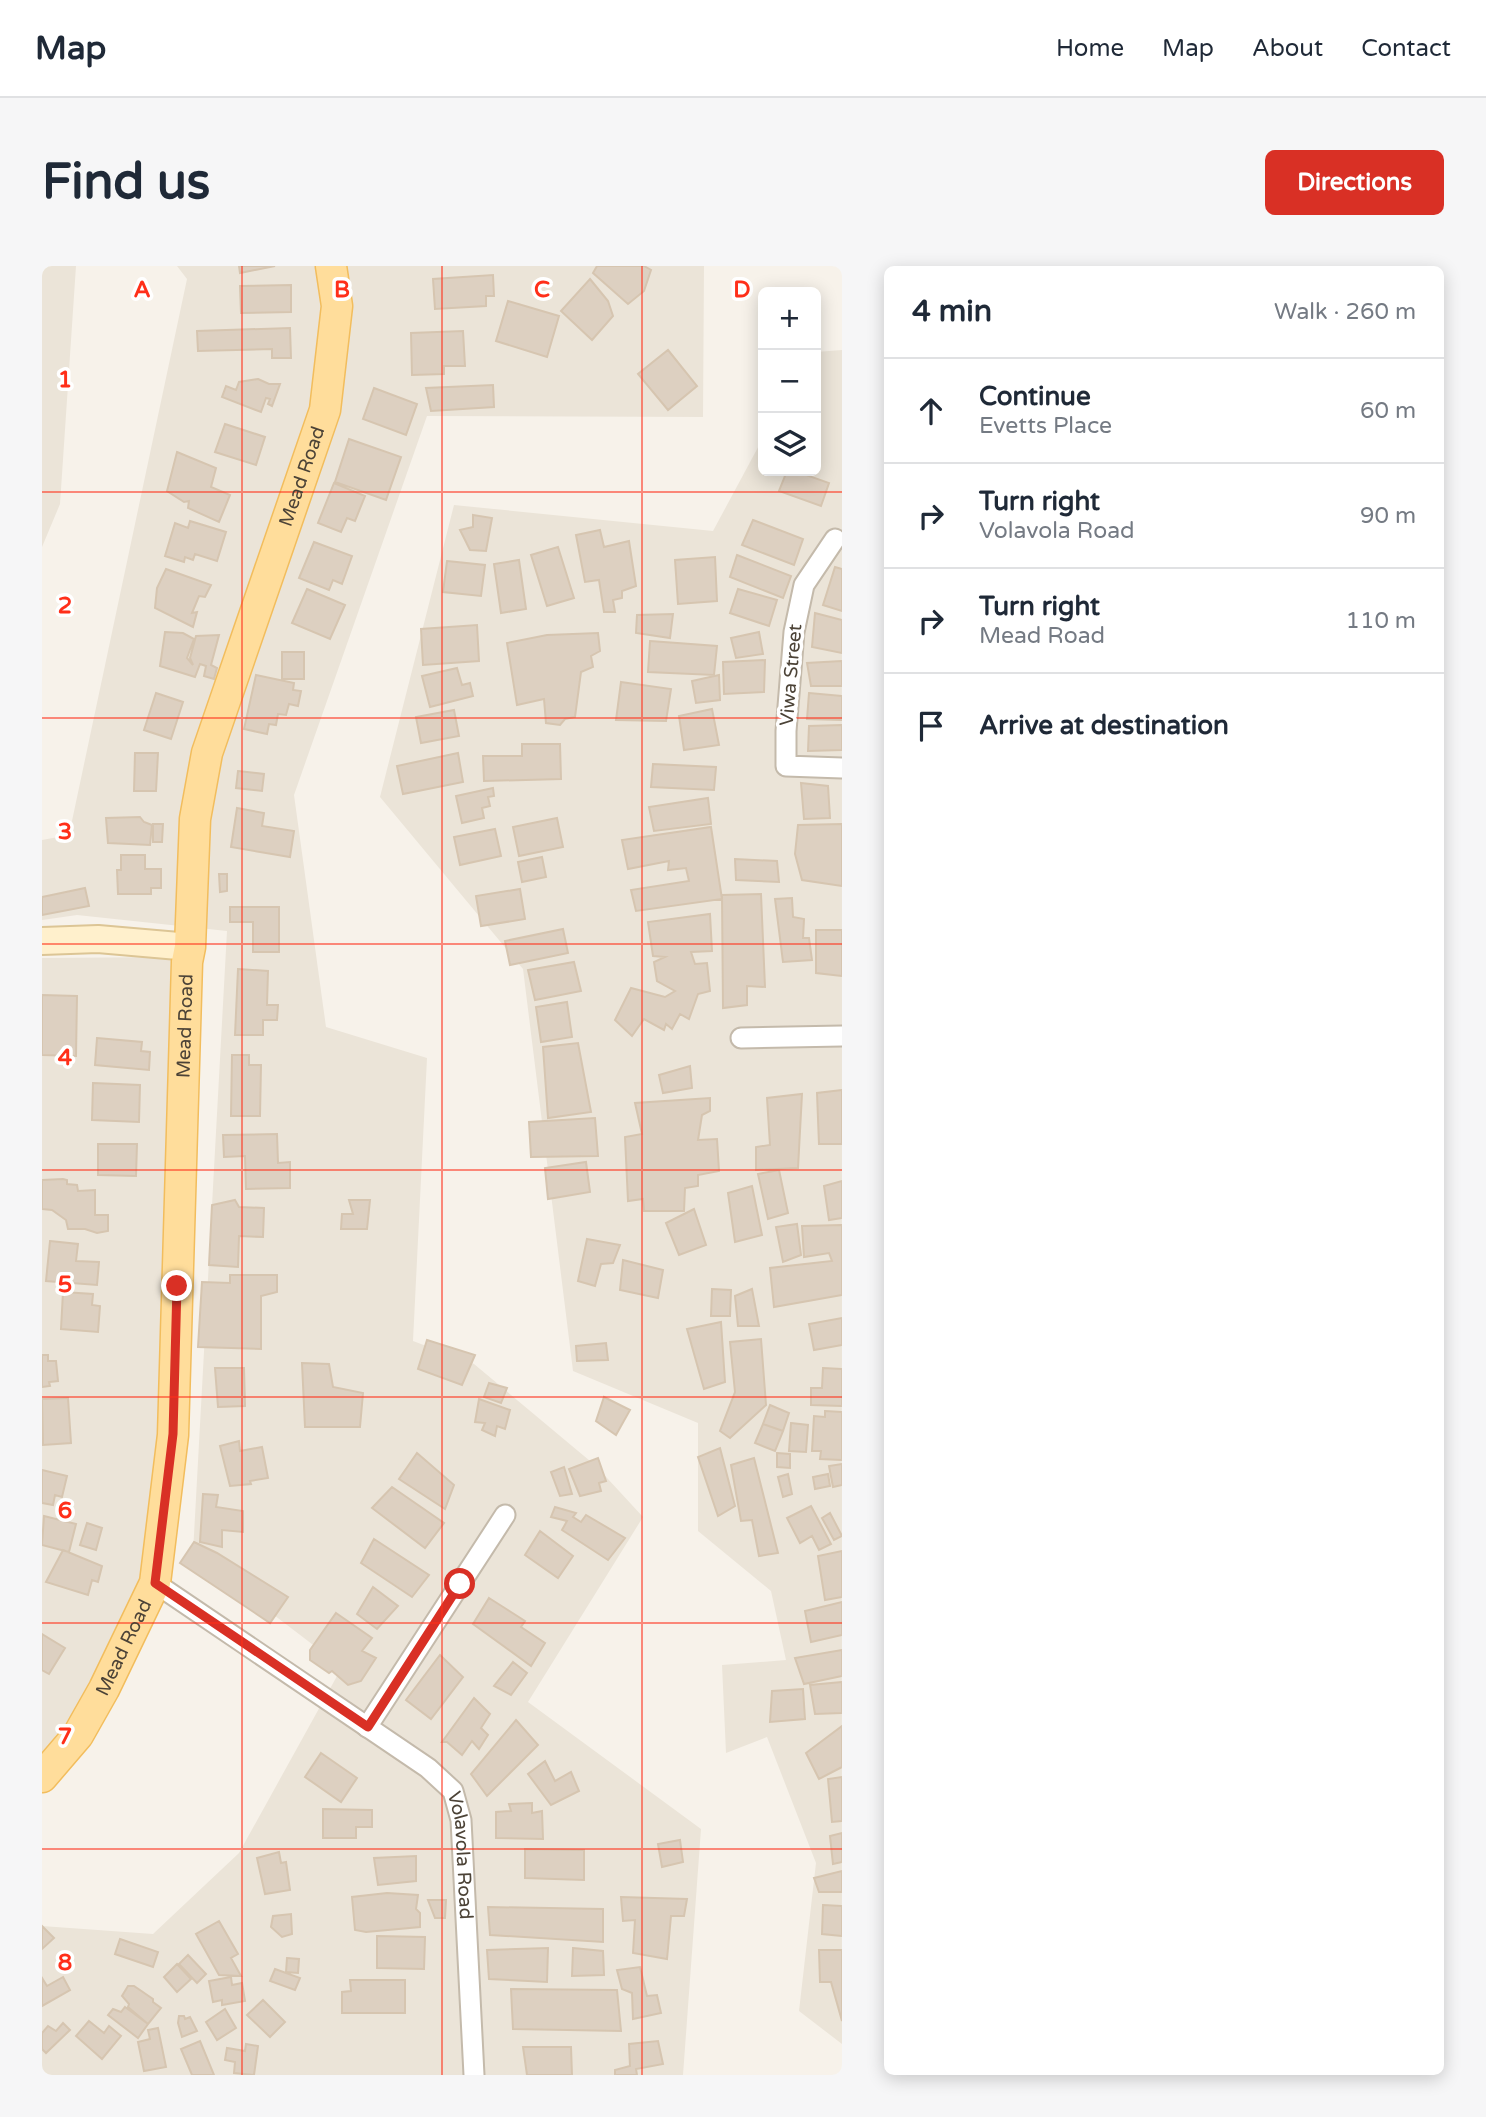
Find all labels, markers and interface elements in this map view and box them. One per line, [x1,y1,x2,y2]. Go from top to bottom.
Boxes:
text: Map [35,29,106,68]
text: Home [1056,34,1124,63]
text: Map [1162,34,1214,63]
text: About [1252,34,1323,63]
text: Contact [1361,34,1451,63]
button: Directions [1265,150,1444,215]
text: Find us [42,153,210,212]
text: A [133,276,151,304]
text: B [334,276,350,304]
text: C [534,276,550,304]
text: D [733,276,751,304]
map controls [758,287,821,476]
button: + [758,287,821,350]
text: 4 min [912,293,992,330]
text: Walk · 260 m [1274,298,1416,326]
button: − [758,350,821,413]
text: 1 [58,366,72,394]
text: Continue [979,381,1091,412]
icon: ahead [912,392,950,430]
text: 60 m [1360,397,1416,425]
text: Evetts Place [979,412,1112,440]
button: layers [758,413,821,476]
street label: Mead Road [275,424,329,529]
text: Turn right [979,486,1100,517]
icon: right [912,497,950,535]
text: 90 m [1360,502,1416,530]
text: Volavola Road [979,517,1135,545]
text: Turn right [979,591,1100,622]
text: 2 [58,592,72,620]
icon: right [912,602,950,640]
text: 110 m [1346,607,1416,635]
text: Mead Road [979,622,1105,650]
street label: Viwa Street [776,623,806,727]
icon: arrive [912,707,950,745]
text: Arrive at destination [979,710,1229,741]
text: 3 [58,818,72,846]
street label: Mead Road [173,974,198,1079]
text: 4 [58,1044,73,1072]
route end [161,1270,192,1301]
text: 5 [58,1271,72,1299]
text: 6 [58,1497,72,1525]
route start [444,1568,475,1599]
street label: Mead Road [91,1596,156,1699]
text: 7 [58,1723,72,1751]
street label: Volavola Road [443,1789,477,1920]
text: 8 [58,1949,72,1977]

